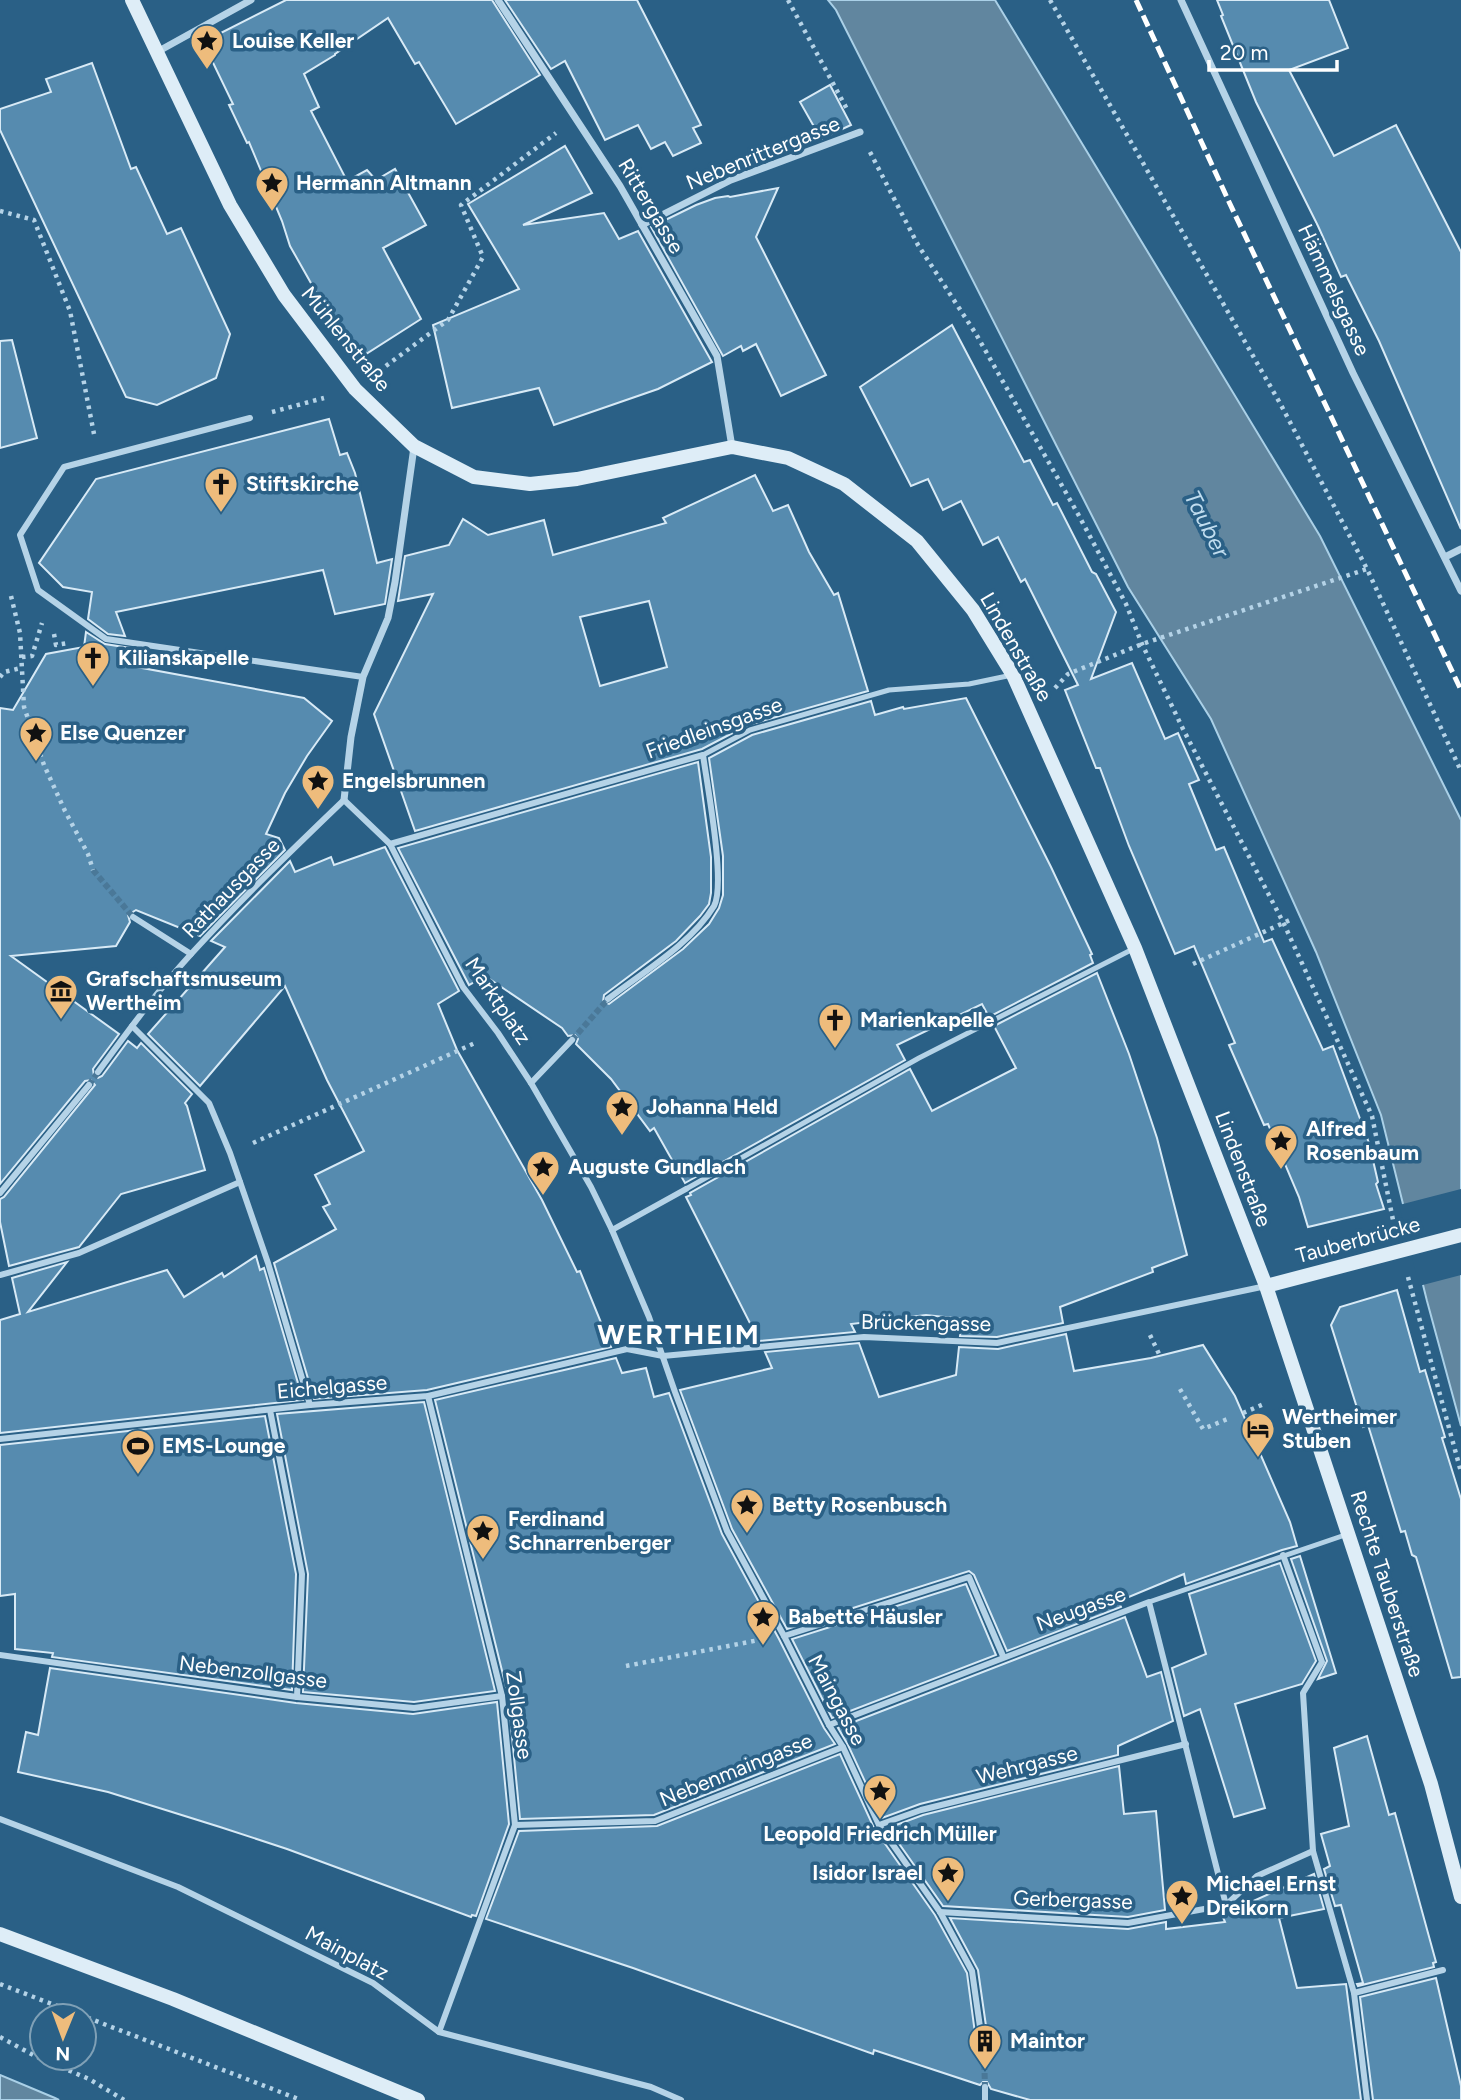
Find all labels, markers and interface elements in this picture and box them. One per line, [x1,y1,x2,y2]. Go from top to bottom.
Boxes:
place icon: Louise Keller [188,22,226,71]
place label: Louise Keller [232,28,354,53]
scale bar [1209,28,1337,72]
text: 20 m [1220,40,1268,65]
street label: Nebenrittergasse [682,110,843,195]
street label: Rittergasse [613,154,690,258]
place icon: Hermann Altmann [253,164,291,213]
place label: Hermann Altmann [296,170,472,195]
street label: Hämmelsgasse [1293,220,1376,359]
street label: Mühlenstraße [296,281,396,396]
church icon: Stiftskirche [202,465,240,514]
place label: Stiftskirche [246,471,359,496]
water label: Tauber [1178,486,1236,563]
street label: Lindenstraße [975,588,1058,706]
church icon: Kilianskapelle [74,639,112,688]
place label: Kilianskapelle [118,645,250,670]
street label: Friedleinsgasse [642,691,786,764]
place icon: Else Quenzer [17,714,55,763]
place label: Else Quenzer [60,720,186,745]
place icon: Engelsbrunnen [299,762,337,811]
place label: Engelsbrunnen [342,768,485,793]
street label: Rathausgasse [177,832,285,943]
street label: Marktplatz [460,952,537,1049]
place label: Grafschaftsmuseum Wertheim [86,966,282,1015]
museum icon: Grafschaftsmuseum Wertheim [42,972,80,1021]
church icon: Marienkapelle [816,1001,854,1050]
place label: Marienkapelle [860,1007,995,1032]
place icon: Johanna Held [603,1088,641,1137]
place label: Johanna Held [646,1094,778,1119]
street label: Lindenstraße [1210,1107,1277,1230]
place label: Alfred Rosenbaum [1306,1116,1419,1165]
place icon: Alfred Rosenbaum [1262,1122,1300,1171]
place icon: Auguste Gundlach [524,1148,562,1197]
place label: Auguste Gundlach [568,1154,746,1179]
street label: Tauberbrücke [1293,1211,1423,1268]
street label: Brückengasse [861,1309,991,1336]
district label: WERTHEIM [597,1317,761,1351]
street label: Eichelgasse [276,1369,388,1404]
place label: Wertheimer Stuben [1282,1404,1397,1453]
hotel icon: Wertheimer Stuben [1239,1410,1277,1459]
sports icon: EMS-Lounge [119,1427,157,1476]
place label: EMS-Lounge [162,1433,286,1458]
place icon: Betty Rosenbusch [728,1486,766,1535]
street label: Rechte Tauberstraße [1346,1487,1429,1680]
place label: Betty Rosenbusch [772,1492,947,1517]
place label: Ferdinand Schnarrenberger [508,1506,671,1555]
place icon: Ferdinand Schnarrenberger [464,1512,502,1561]
street label: Neugasse [1033,1581,1129,1636]
place icon: Babette Häusler [744,1598,782,1647]
place label: Babette Häusler [788,1604,943,1629]
street label: Nebenzollgasse [178,1650,329,1693]
street label: Maingasse [803,1650,872,1749]
street label: Zollgasse [501,1669,538,1761]
street label: Nebenmaingasse [656,1728,816,1812]
street label: Wehrgasse [974,1740,1080,1789]
place icon: Leopold Friedrich Müller [861,1772,899,1821]
place label: Leopold Friedrich Müller [763,1821,997,1846]
place icon: Isidor Israel [929,1854,967,1903]
place label: Isidor Israel [812,1860,923,1885]
place label: Michael Ernst Dreikorn [1206,1871,1336,1920]
place icon: Michael Ernst Dreikorn [1163,1877,1201,1926]
street label: Gerbergasse [1013,1885,1133,1914]
street label: Mainplatz [301,1920,393,1985]
north arrow [28,2002,98,2072]
building icon: Maintor [966,2022,1004,2071]
place label: Maintor [1010,2028,1085,2053]
text: N [55,2042,70,2065]

